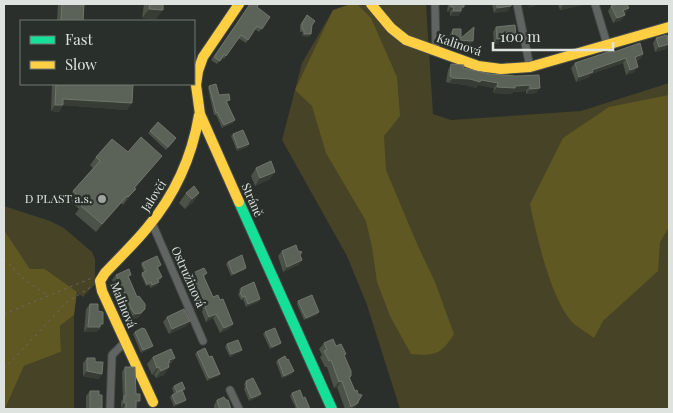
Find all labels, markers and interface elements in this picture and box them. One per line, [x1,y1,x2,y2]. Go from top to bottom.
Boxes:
legend [20,20,195,85]
scale bar [493,20,613,52]
text: 100 m [500,26,541,46]
text: Fast [65,29,94,49]
street label: Kalinová [435,29,484,59]
text: Slow [65,54,97,74]
street label: Jalovčí [136,176,170,215]
street label: Stráně [238,180,267,219]
place label: D PLAST a.s. [25,190,92,206]
marker: D PLAST a.s. [96,193,108,205]
street label: Ostružinová [168,243,210,310]
street label: Malinová [107,279,140,330]

